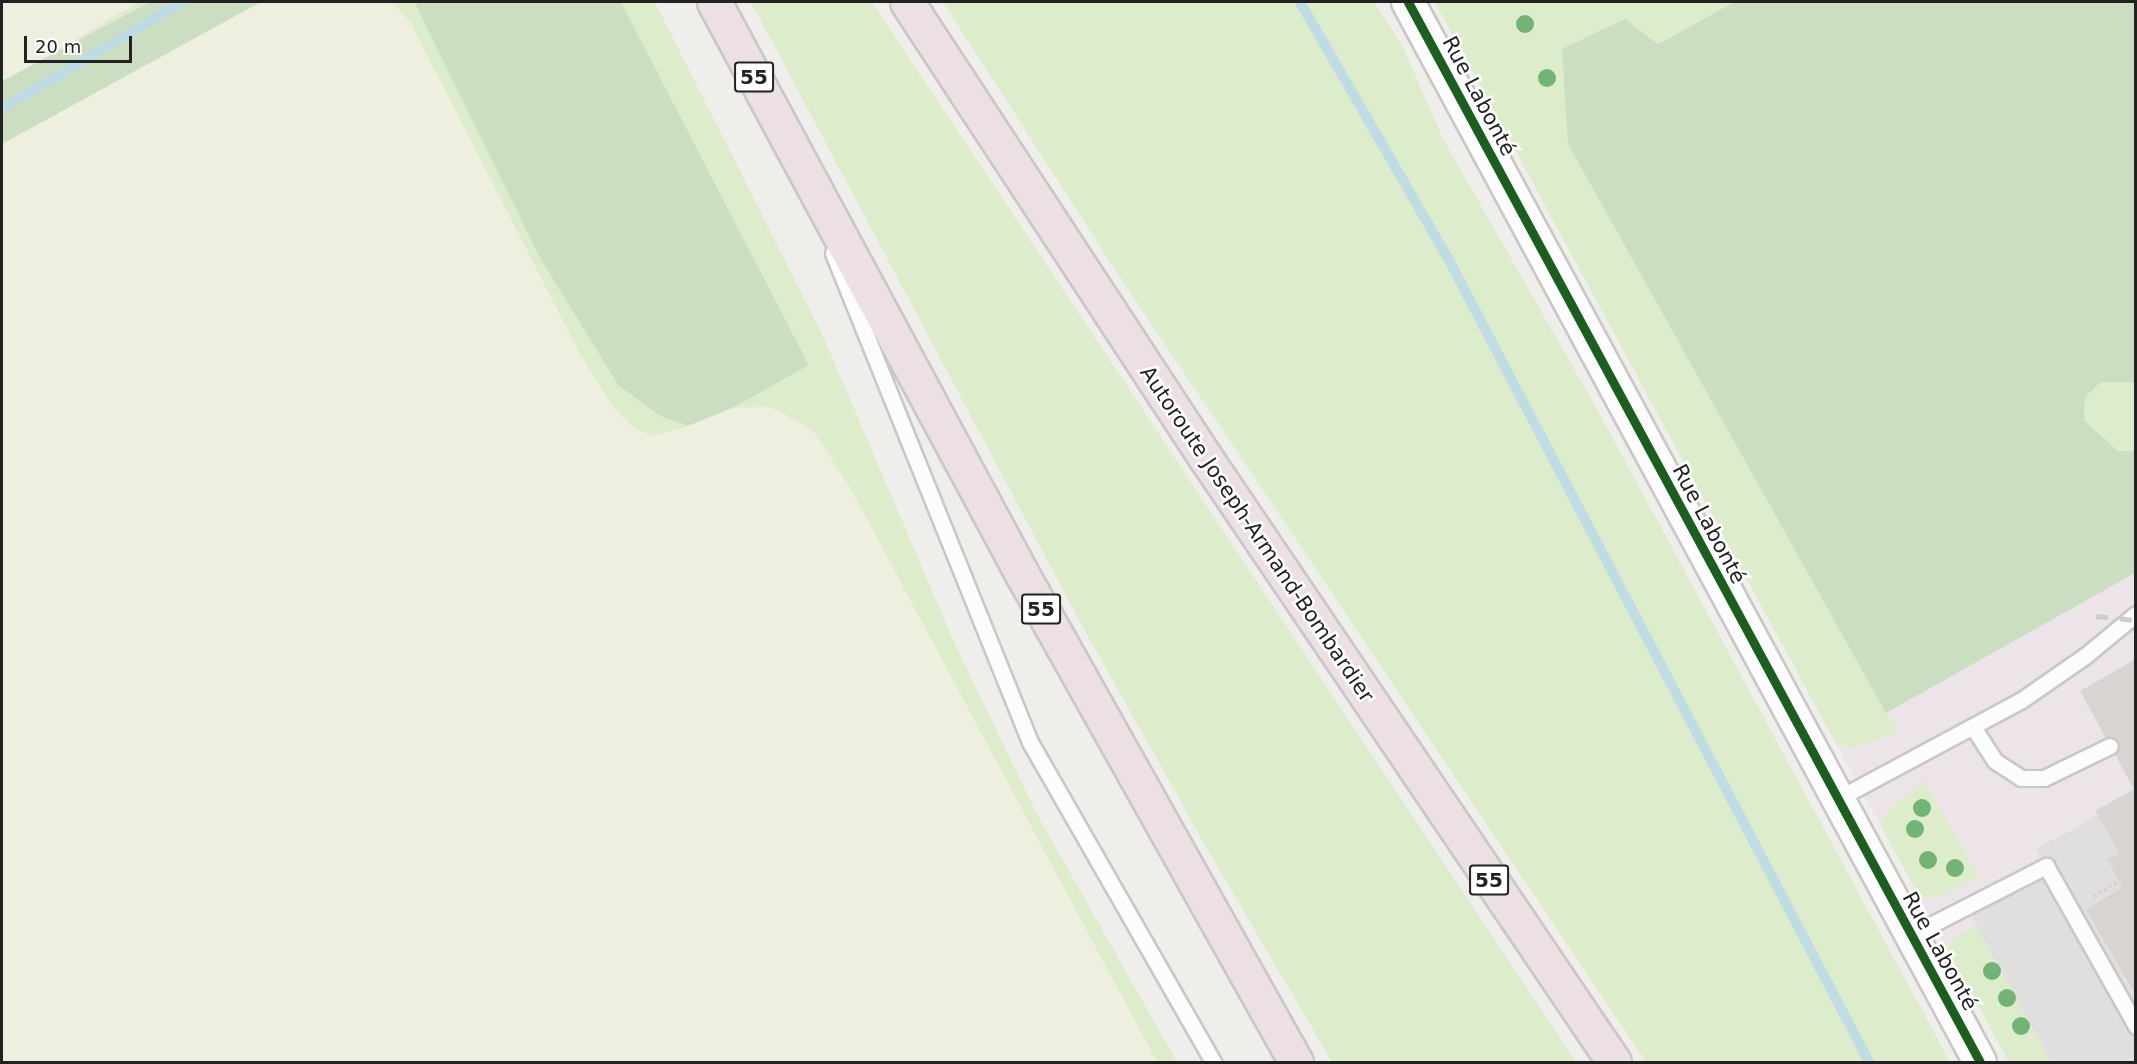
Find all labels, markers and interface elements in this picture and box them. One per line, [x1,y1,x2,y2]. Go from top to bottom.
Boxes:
scale bar [27,24,135,62]
street label: Rue Labonté [1437,32,1521,160]
text: 20 m [35,36,81,57]
road number: 55 [733,60,775,94]
street label: Autoroute Joseph-Armand-Bombardier [1135,361,1379,707]
street label: Rue Labonté [1667,460,1751,588]
road number: 55 [1020,592,1062,626]
road number: 55 [1468,863,1510,897]
street label: Rue Labonté [1897,887,1983,1015]

